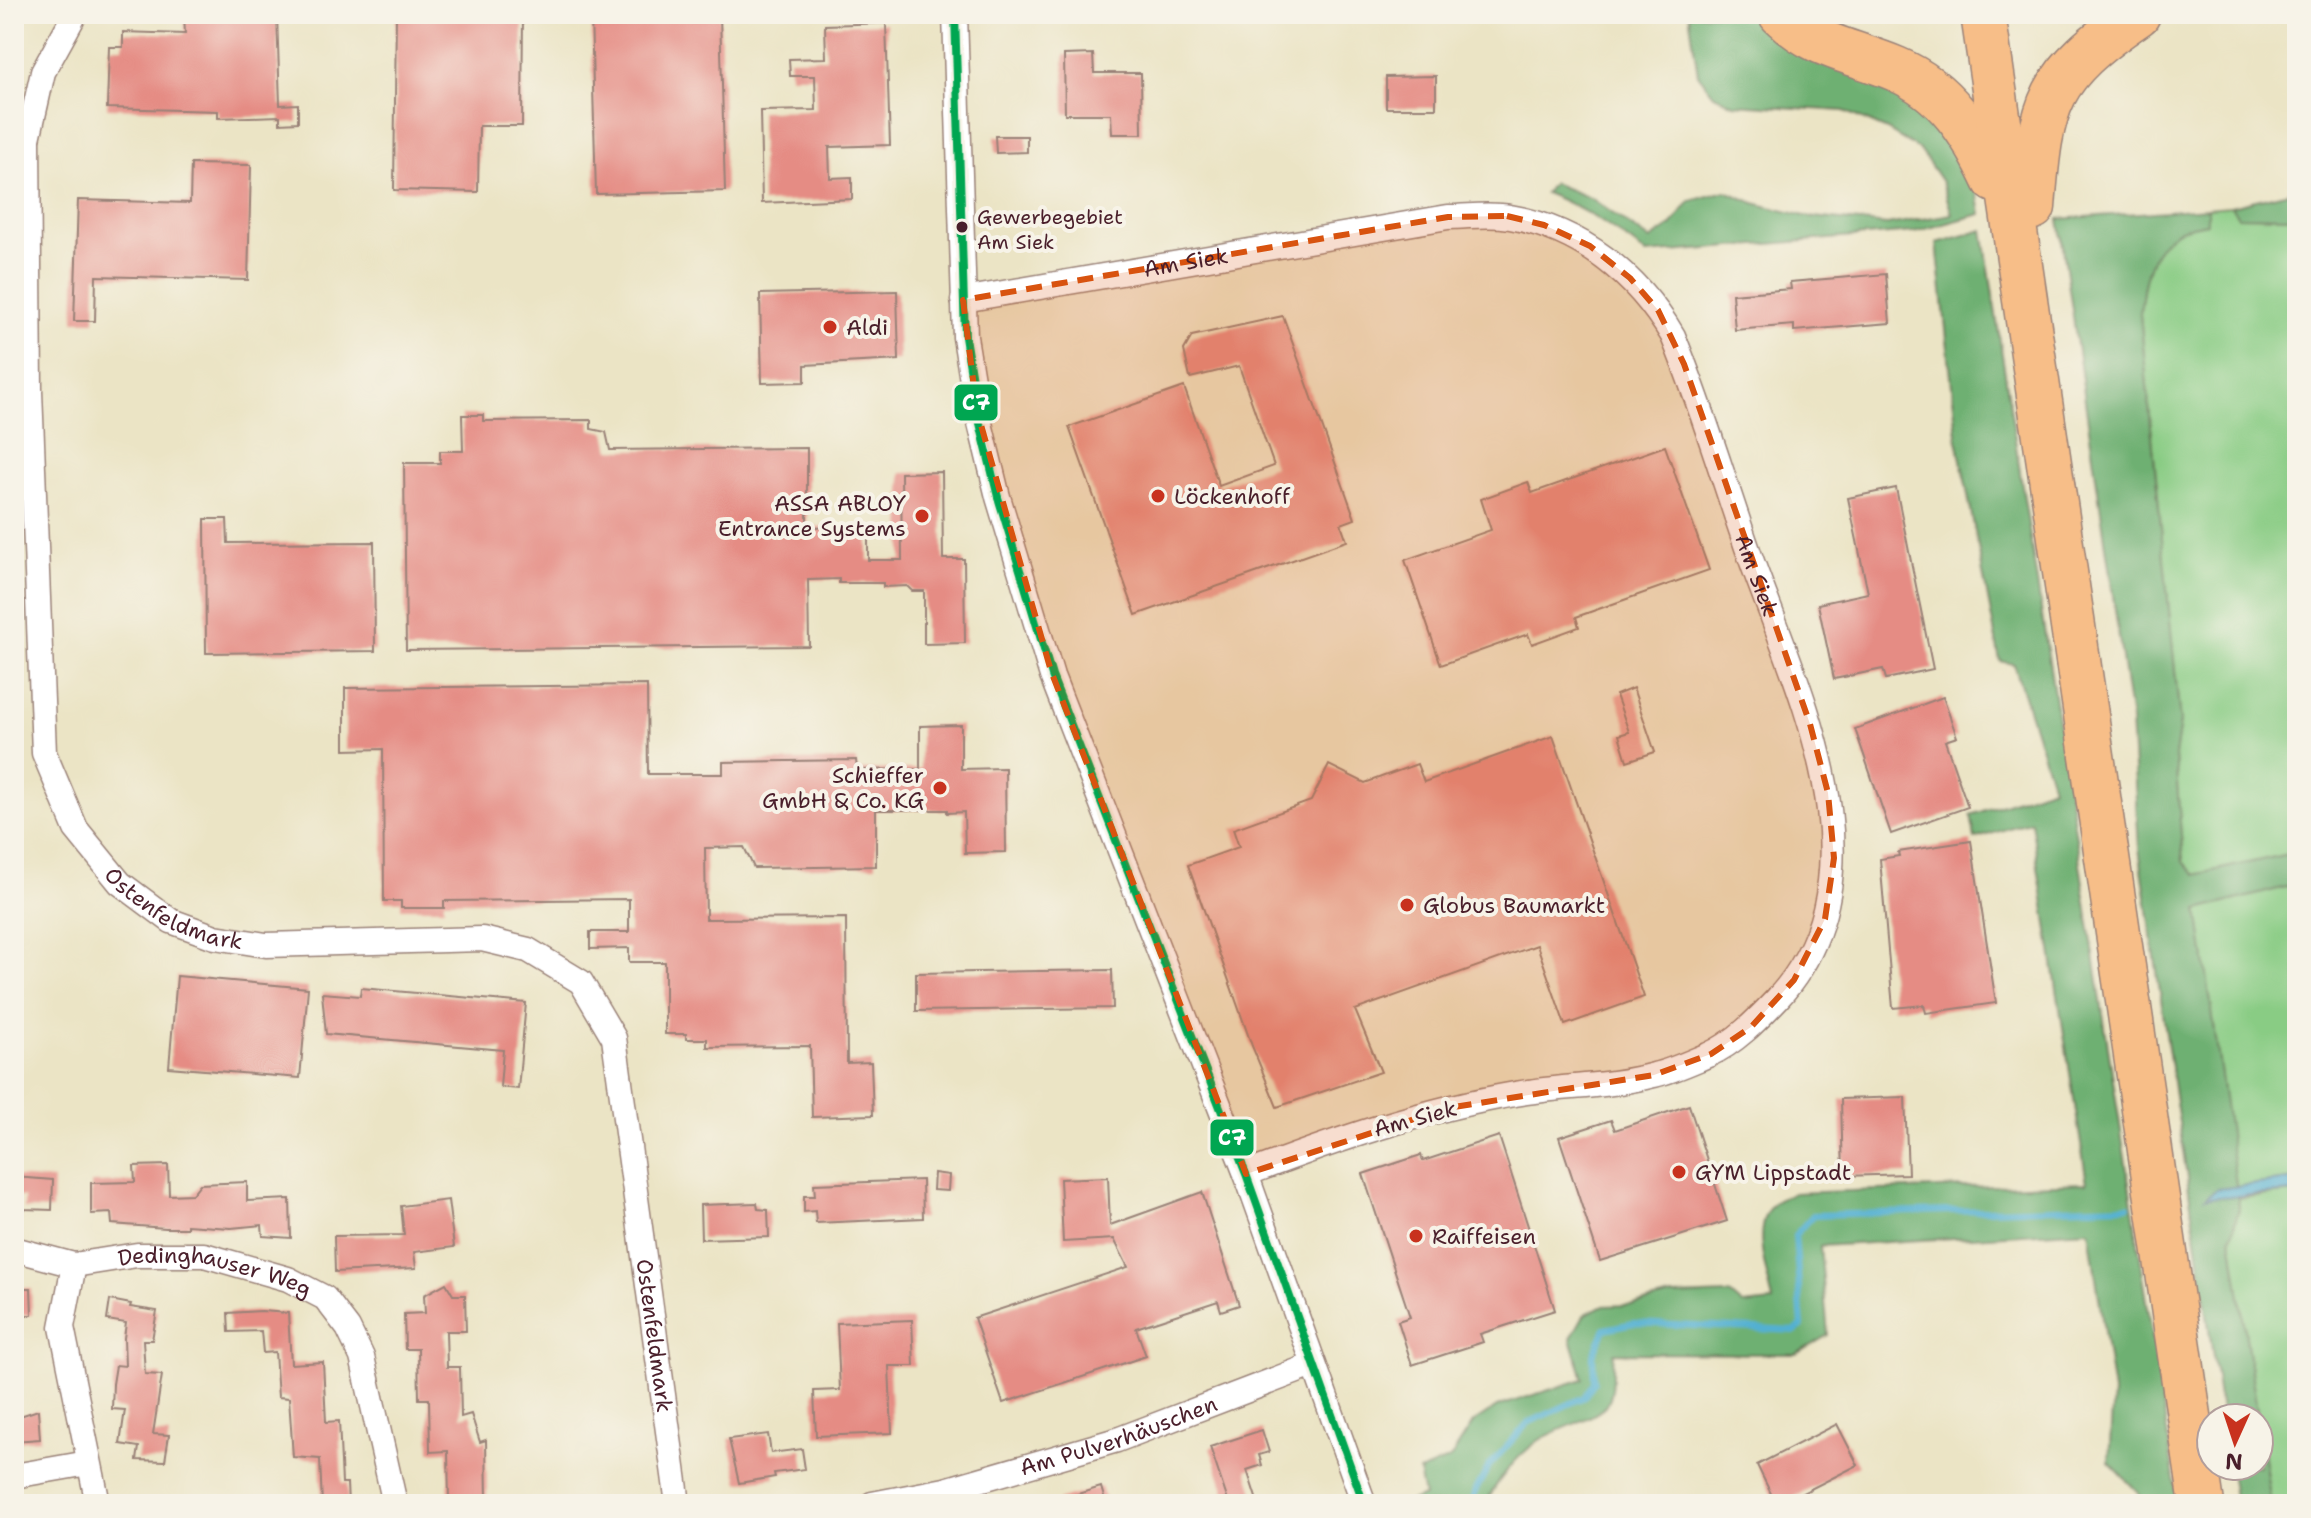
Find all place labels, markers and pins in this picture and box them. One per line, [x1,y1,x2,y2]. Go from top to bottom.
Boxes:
place label: Gewerbegebiet Am Siek [977,204,1123,255]
marker: Gewerbegebiet Am Siek [954,219,970,235]
place label: Aldi [846,313,888,342]
marker: Aldi [821,318,839,336]
place label: Löckenhoff [1174,482,1291,511]
marker: Löckenhoff [1149,487,1167,505]
place label: ASSA ABLOY Entrance Systems [718,489,906,543]
marker: ASSA ABLOY Entrance Systems [913,507,931,525]
place label: Schieffer GmbH & Co. KG [762,761,924,815]
marker: Schieffer GmbH & Co. KG [931,779,949,797]
place label: Globus Baumarkt [1423,891,1605,920]
marker: Globus Baumarkt [1398,896,1416,914]
place label: GYM Lippstadt [1695,1158,1851,1187]
marker: GYM Lippstadt [1670,1163,1688,1181]
place label: Raiffeisen [1432,1222,1536,1251]
marker: Raiffeisen [1407,1227,1425,1245]

